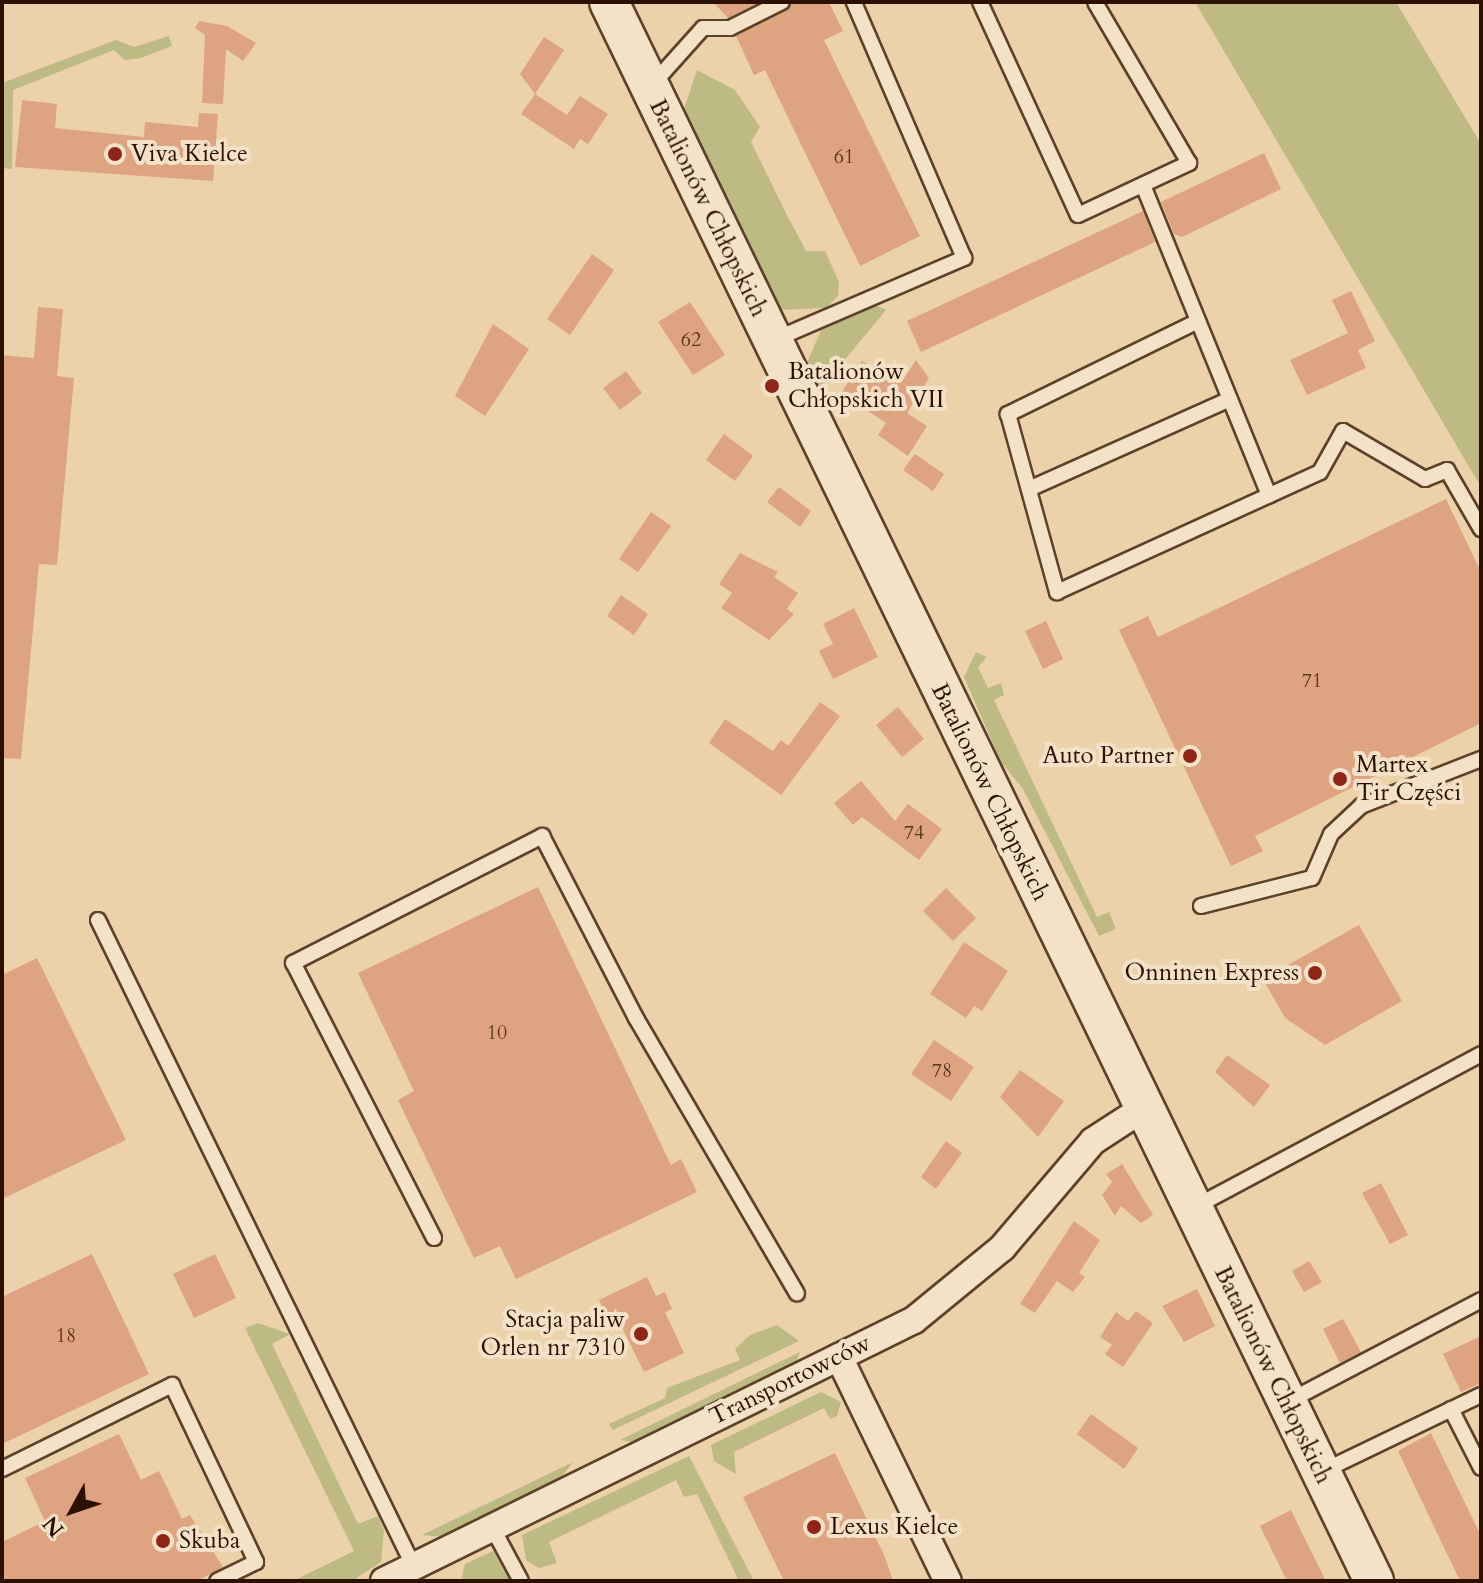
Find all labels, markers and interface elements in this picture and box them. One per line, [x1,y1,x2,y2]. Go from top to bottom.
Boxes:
street label: Batalionów Chłopskich [643,95,773,321]
place label: Viva Kielce [131,140,248,168]
house number: 61 [834,144,854,168]
marker: Viva Kielce [106,145,124,163]
house number: 62 [681,327,701,351]
place label: Batalionów Chłopskich VII [788,358,944,414]
marker: Batalionów Chłopskich VII [763,377,781,395]
house number: 71 [1302,668,1322,692]
street label: Batalionów Chłopskich [925,679,1055,905]
place label: Auto Partner [1043,742,1174,770]
marker: Auto Partner [1181,747,1199,765]
place label: Martex Tir Części [1356,751,1461,807]
marker: Martex Tir Części [1331,770,1349,788]
house number: 74 [904,820,924,844]
place label: Onninen Express [1124,959,1299,987]
marker: Onninen Express [1306,964,1324,982]
house number: 10 [487,1020,507,1044]
house number: 78 [932,1058,952,1082]
street label: Batalionów Chłopskich [1208,1262,1338,1488]
place label: Stacja paliw Orlen nr 7310 [480,1306,625,1362]
house number: 18 [56,1323,76,1347]
marker: Stacja paliw Orlen nr 7310 [632,1325,650,1343]
street label: Transportowców [705,1329,875,1431]
north arrow [32,1471,112,1551]
text: N [36,1509,71,1543]
place label: Lexus Kielce [830,1513,958,1541]
marker: Lexus Kielce [805,1518,823,1536]
place label: Skuba [179,1527,240,1555]
marker: Skuba [154,1532,172,1550]

